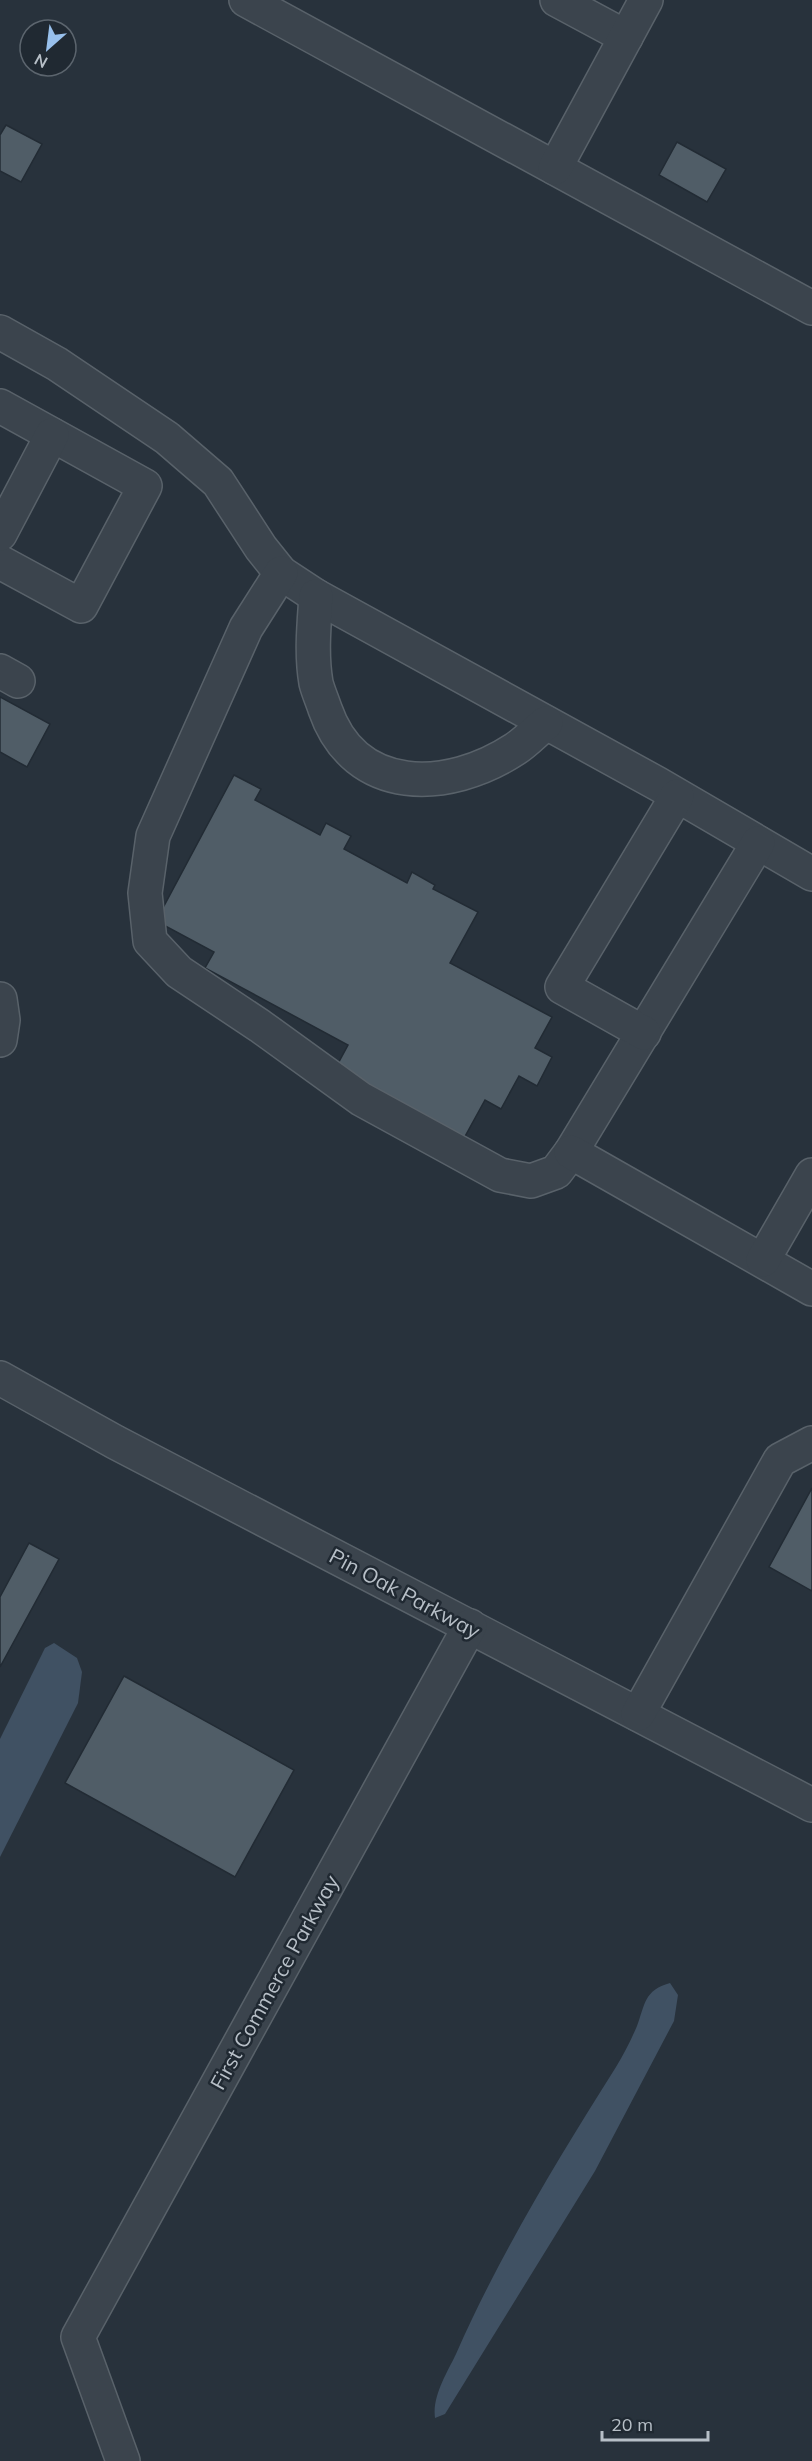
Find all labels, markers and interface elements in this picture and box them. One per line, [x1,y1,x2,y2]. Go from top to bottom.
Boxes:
north arrow [18,18,78,78]
text: N [31,50,51,73]
street label: Pin Oak Parkway [325,1542,485,1644]
street label: First Commerce Parkway [204,1870,344,2094]
scale bar [602,2404,708,2442]
text: 20 m [611,2413,653,2436]

